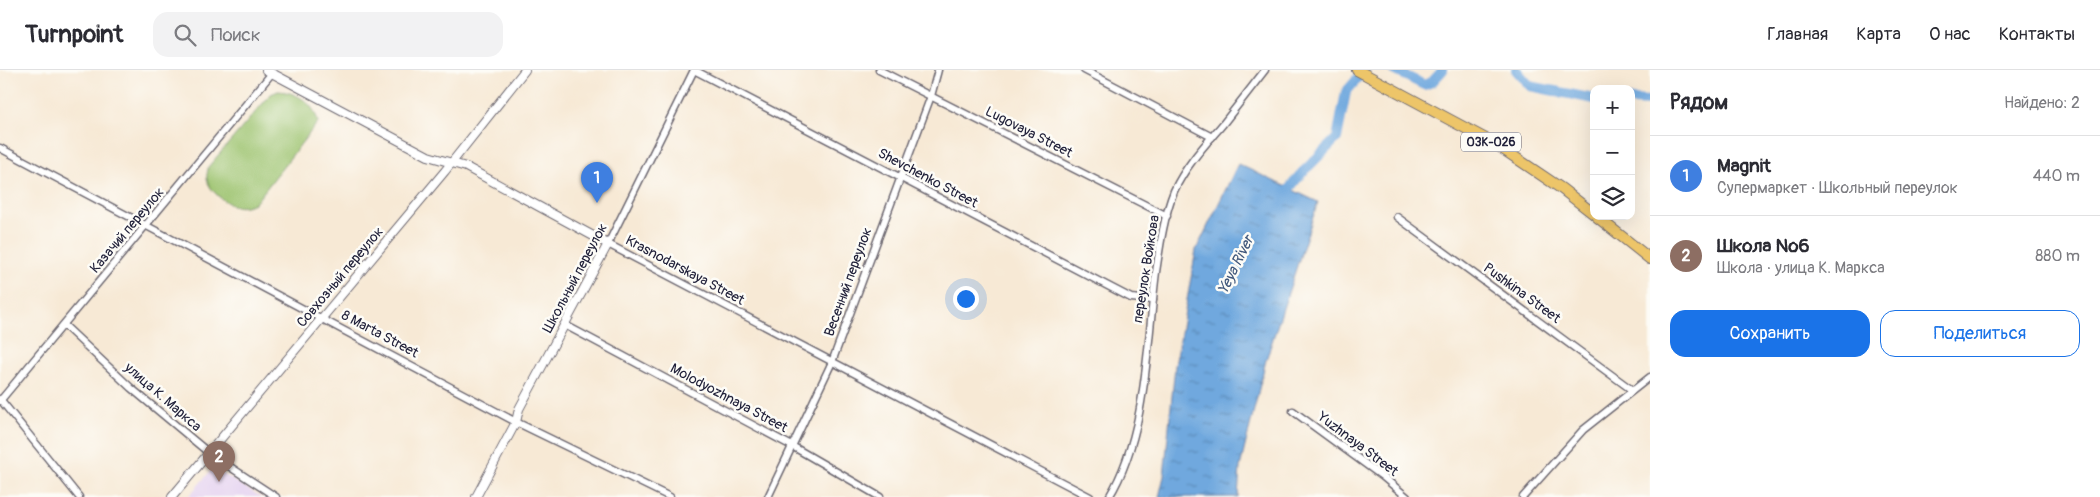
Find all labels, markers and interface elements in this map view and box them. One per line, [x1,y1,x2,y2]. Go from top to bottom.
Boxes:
search box [153,12,503,57]
text: Turnpoint [25,20,123,49]
icon: search [171,21,199,49]
text: Поиск [211,23,261,47]
text: Главная [1767,23,1828,46]
text: Карта [1856,23,1901,46]
text: О нас [1929,23,1971,46]
text: Контакты [1999,23,2075,46]
map controls [1590,85,1635,220]
button: + [1590,85,1635,130]
text: Рядом [1670,89,1728,116]
text: Найдено: 2 [2004,93,2080,113]
street label: Lugovaya Street [982,103,1076,161]
button: − [1590,130,1635,175]
road number: 03К-026 [1461,132,1521,152]
street label: Shevchenko Street [875,145,981,212]
text: Magnit [1717,154,1771,178]
pin: 1 [581,162,613,203]
text: 1 [1683,166,1689,186]
text: 440 m [2033,166,2080,186]
button: layers [1590,175,1635,220]
text: Супермаркет · Школьный переулок [1717,178,1958,198]
street label: Казачий переулок [86,184,168,276]
street label: переулок Войкова [1129,214,1163,324]
street label: Школьный переулок [539,220,611,336]
street label: Совхозный переулок [293,223,387,331]
street label: Весенний переулок [820,225,876,339]
street label: Krasnodarskaya Street [623,231,748,309]
water label: Yeya River [1214,231,1259,297]
text: Школа №6 [1717,234,1810,258]
text: 2 [1682,246,1690,266]
text: 880 m [2035,246,2080,266]
text: Школа · улица К. Маркса [1717,258,1885,278]
street label: Pushkina Street [1480,259,1564,327]
your location [953,286,979,312]
street label: 8 Marta Street [339,307,422,362]
button: Сохранить [1670,310,1870,357]
button: Поделиться [1880,310,2080,357]
street label: улица К. Маркса [120,358,205,435]
street label: Molodyozhnaya Street [667,360,791,436]
street label: Yuzhnaya Street [1314,408,1402,480]
pin: 2 [203,441,235,482]

